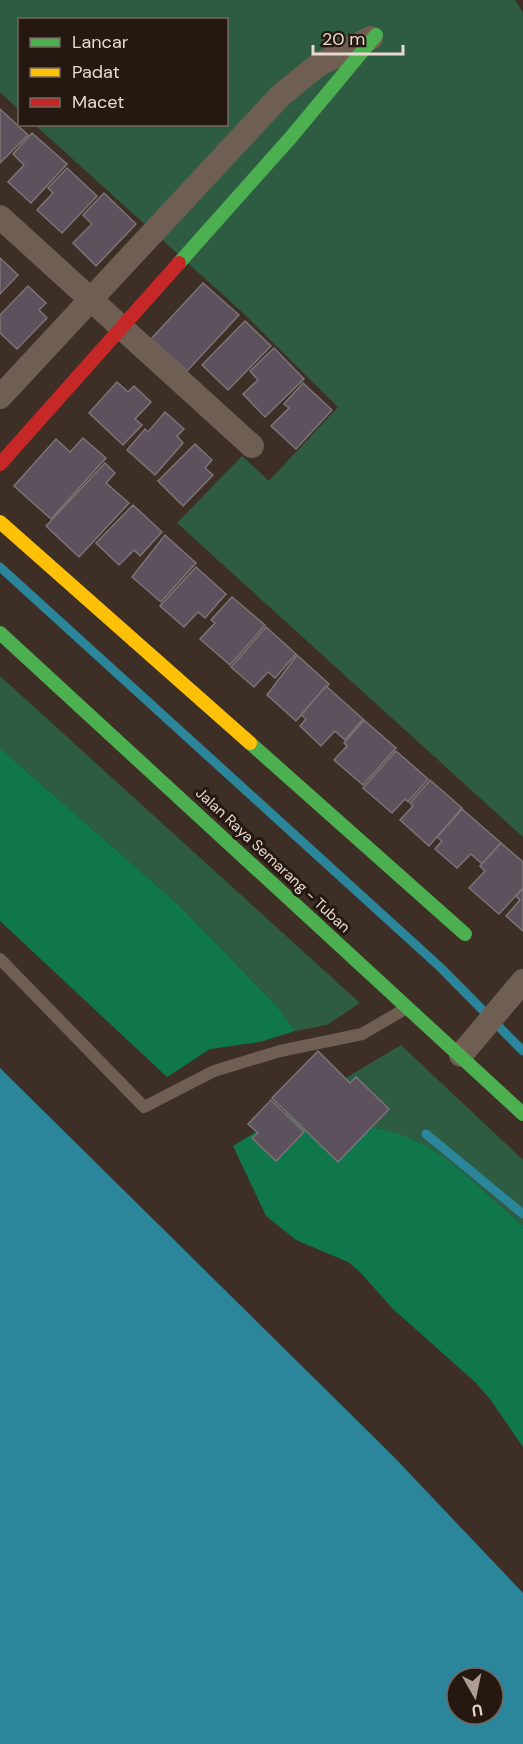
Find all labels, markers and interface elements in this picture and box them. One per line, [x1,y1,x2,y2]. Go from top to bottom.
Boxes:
legend [18,18,228,126]
scale bar [313,18,403,56]
text: 20 m [322,27,365,51]
text: Lancar [72,30,129,54]
text: Padat [72,60,120,84]
text: Macet [72,90,124,114]
street label: Jalan Raya Semarang - Tuban [191,783,355,937]
north arrow [445,1666,505,1726]
text: U [470,1699,484,1722]

